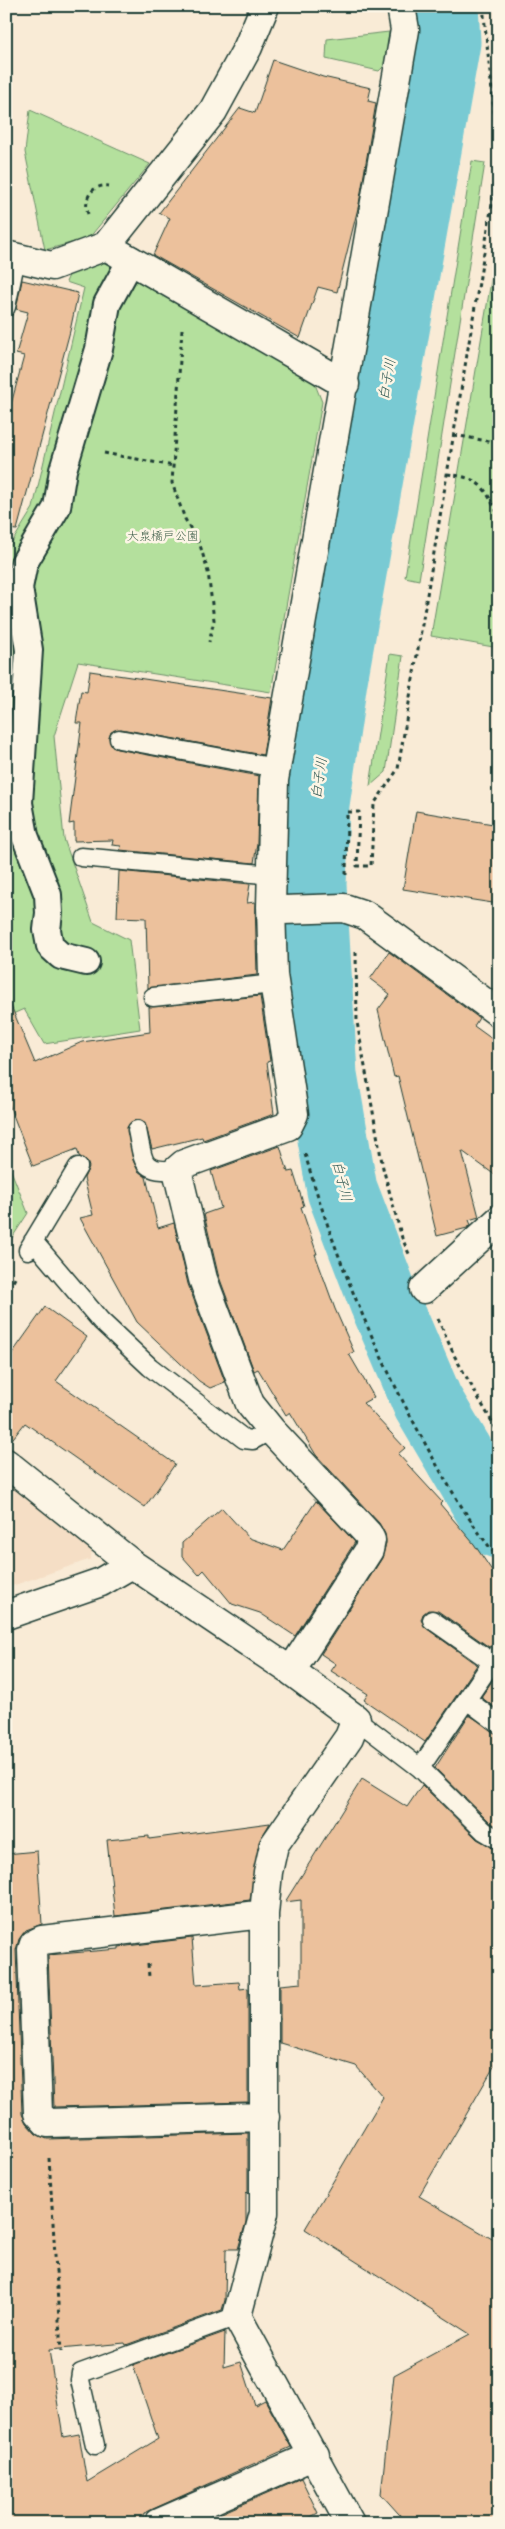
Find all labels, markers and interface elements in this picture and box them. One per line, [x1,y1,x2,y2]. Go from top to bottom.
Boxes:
water label: 白子川 [372,356,400,402]
park label: 大泉橋戸公園 [127,526,199,544]
water label: 白子川 [305,756,331,800]
water label: 白子川 [328,1158,358,1204]

